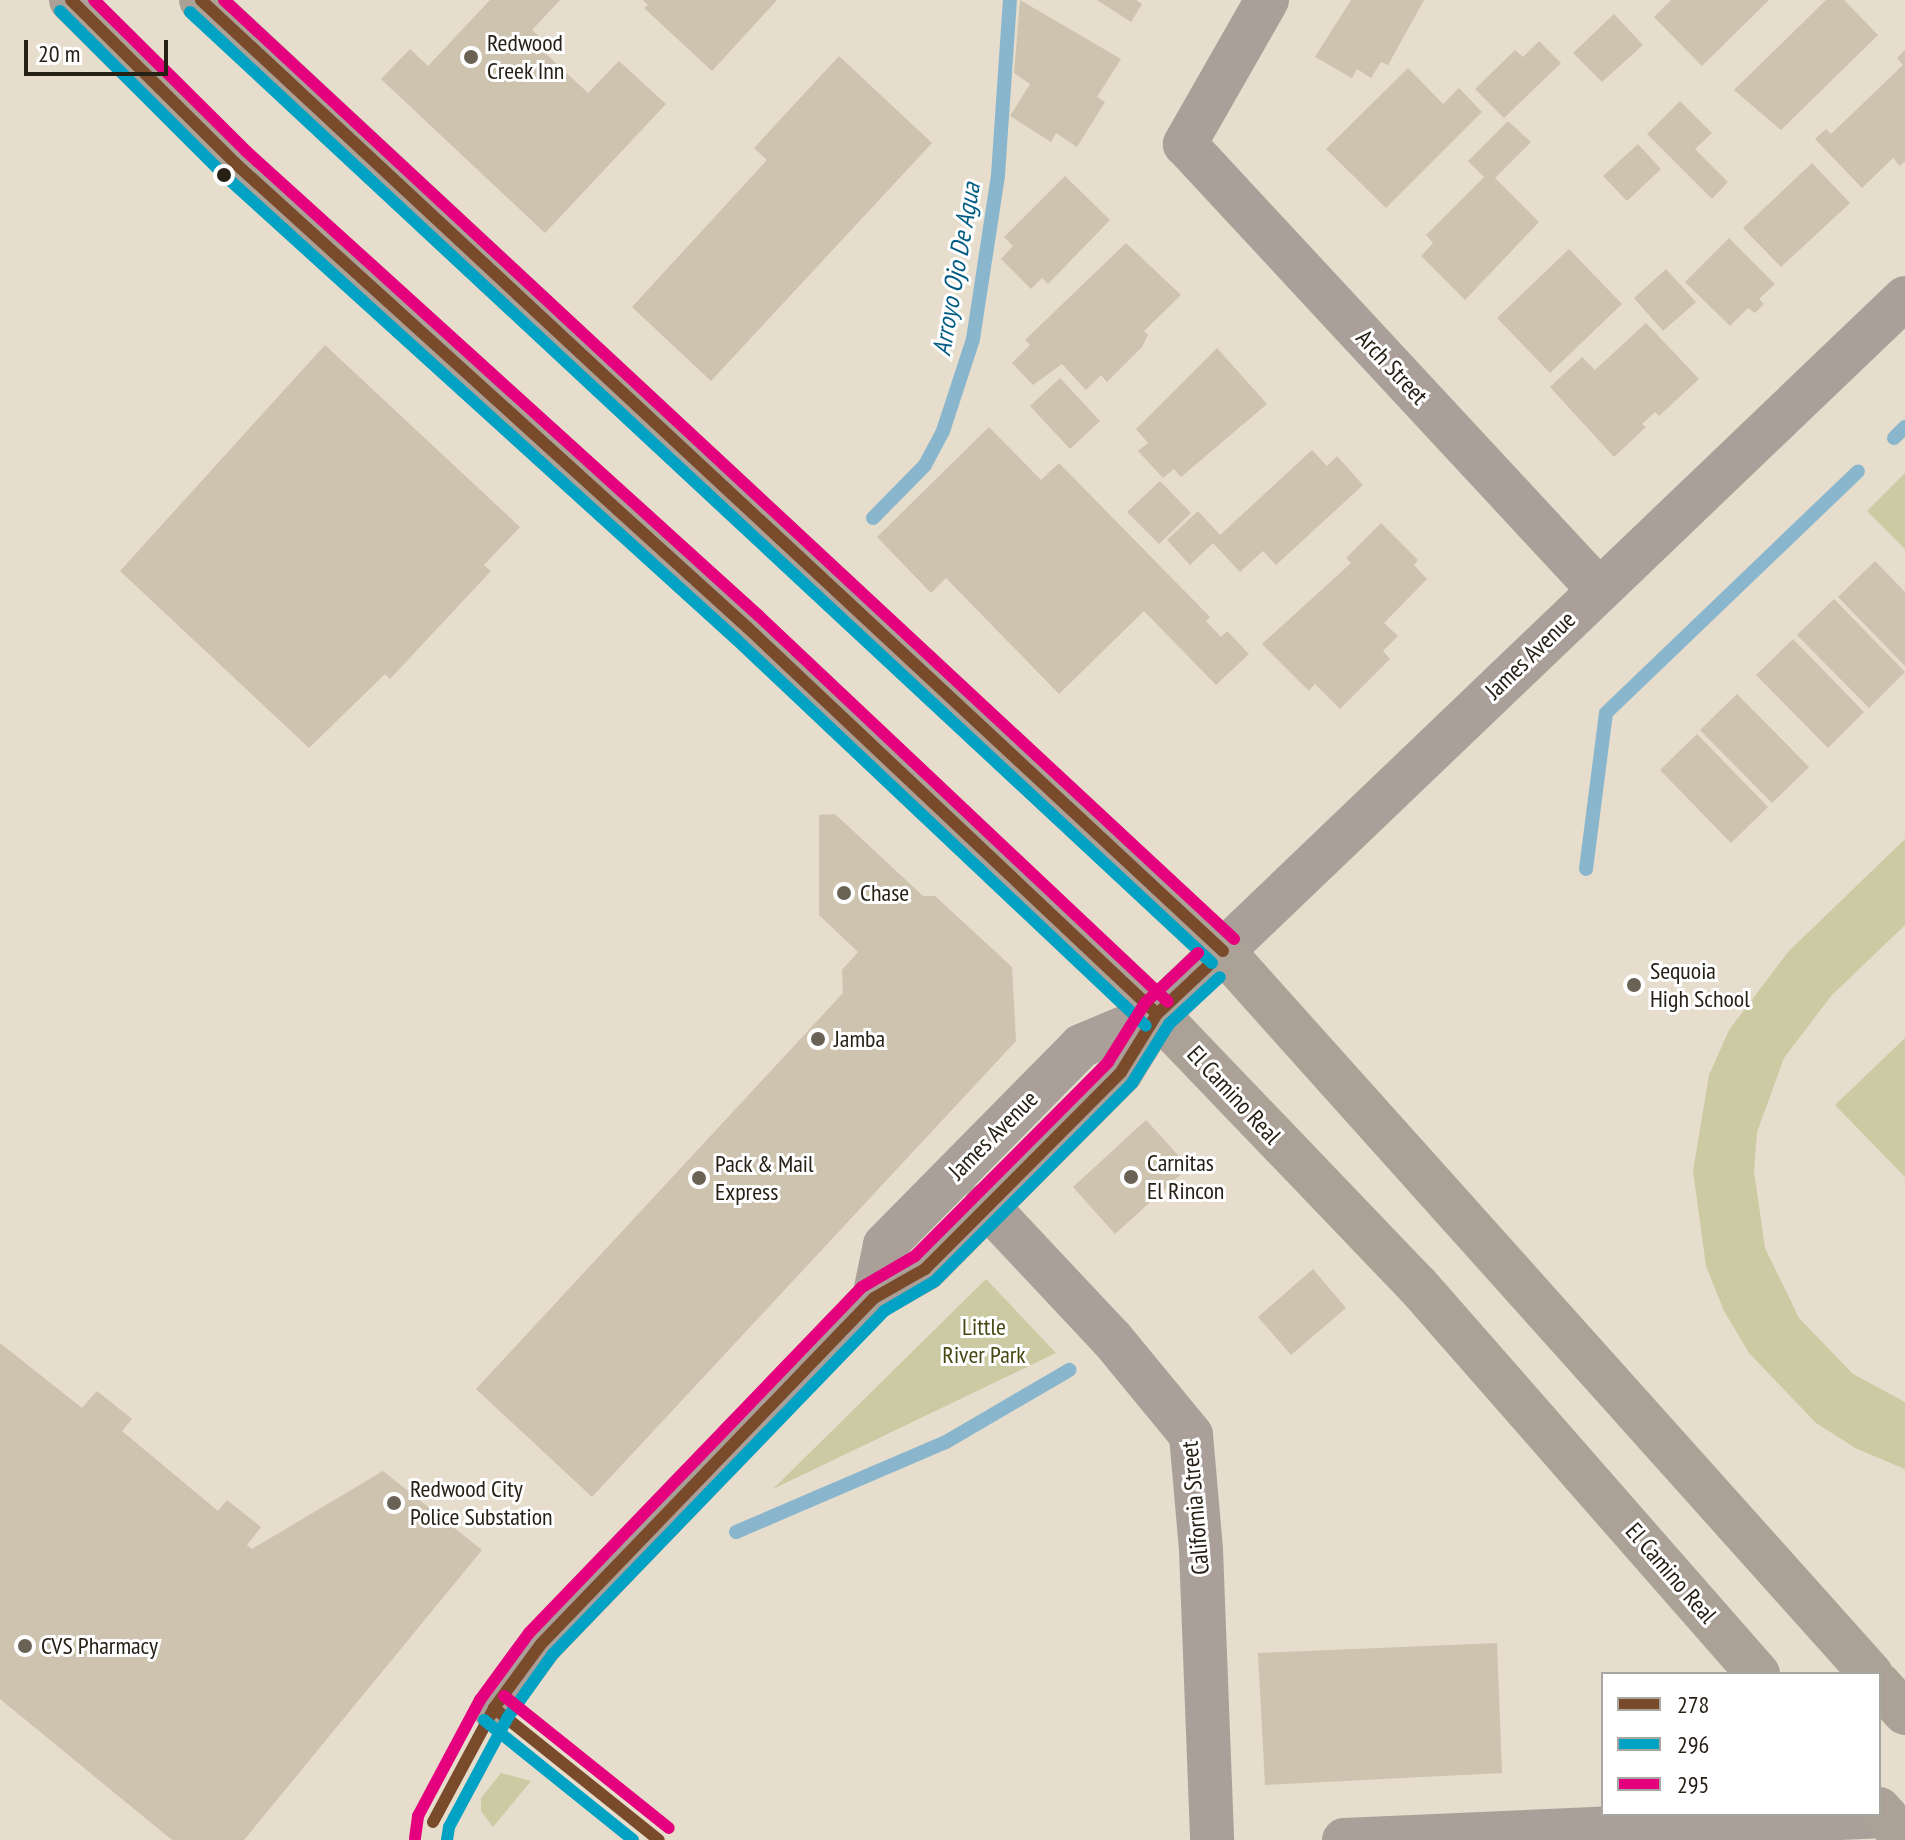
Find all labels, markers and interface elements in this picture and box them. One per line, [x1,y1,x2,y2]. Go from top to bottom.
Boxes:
scale bar [28,24,172,74]
place label: Redwood Creek Inn [487,29,565,85]
text: 20 m [38,38,80,69]
marker: Redwood Creek Inn [462,48,480,66]
unlabelled marker [216,167,232,183]
water label: Arroyo Ojo De Agua [925,180,987,358]
street label: Arch Street [1350,324,1434,410]
street label: James Avenue [1479,605,1581,705]
place label: Chase [860,879,909,907]
marker: Chase [835,884,853,902]
place label: Sequoia High School [1650,957,1750,1013]
marker: Sequoia High School [1625,976,1643,994]
place label: Jamba [834,1025,885,1053]
marker: Jamba [809,1030,827,1048]
street label: El Camino Real [1181,1040,1287,1150]
street label: James Avenue [942,1084,1044,1186]
place label: Carnitas El Rincon [1147,1149,1224,1205]
place label: Pack & Mail Express [715,1150,814,1206]
marker: Carnitas El Rincon [1122,1168,1140,1186]
marker: Pack & Mail Express [690,1169,708,1187]
park label: Little River Park [942,1313,1026,1369]
street label: California Street [1175,1440,1215,1576]
place label: Redwood City Police Substation [410,1475,553,1531]
marker: Redwood City Police Substation [385,1494,403,1512]
street label: El Camino Real [1620,1517,1722,1629]
place label: CVS Pharmacy [41,1632,158,1660]
marker: CVS Pharmacy [16,1637,34,1655]
legend [1601,1672,1881,1816]
text: 278 [1677,1689,1709,1720]
text: 296 [1677,1729,1709,1760]
text: 295 [1677,1769,1709,1800]

